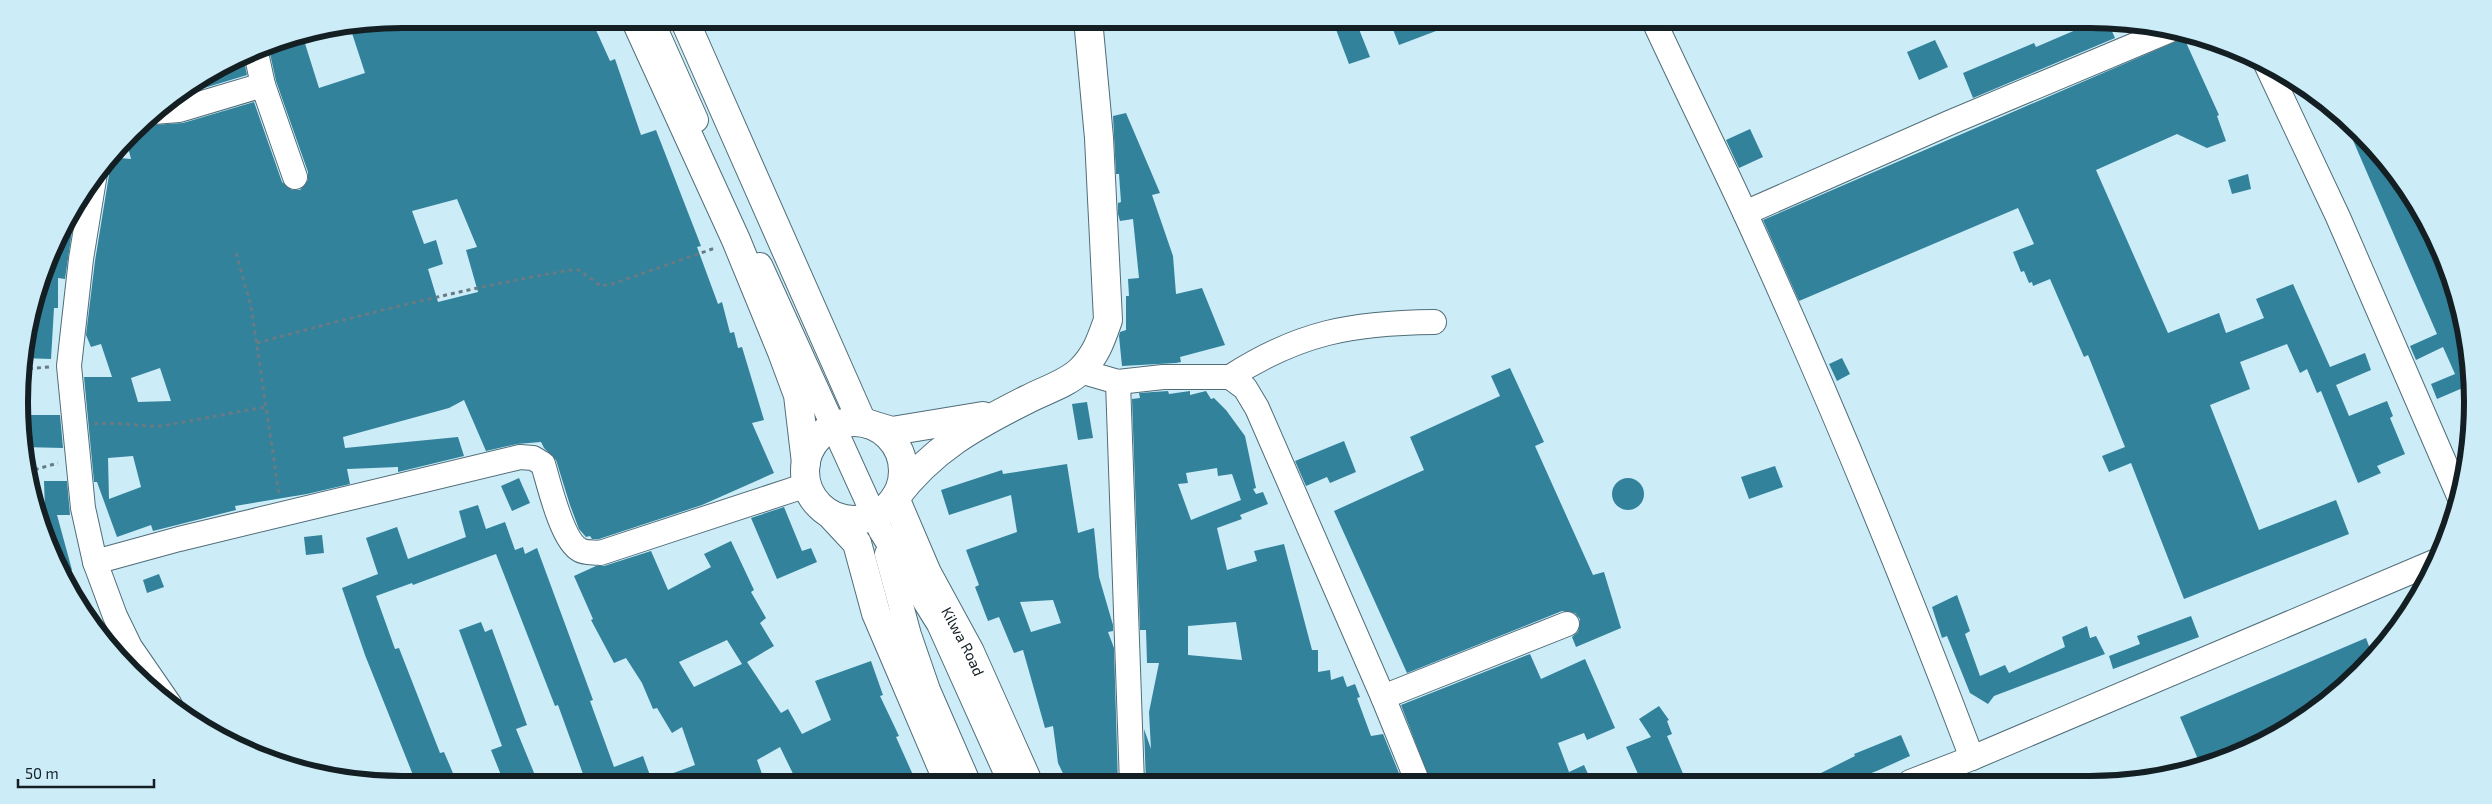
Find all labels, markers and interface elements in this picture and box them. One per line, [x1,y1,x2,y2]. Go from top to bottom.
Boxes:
street label: Kilwa Road [938,604,989,679]
scale bar [18,756,154,788]
text: 50 m [25,764,59,782]

